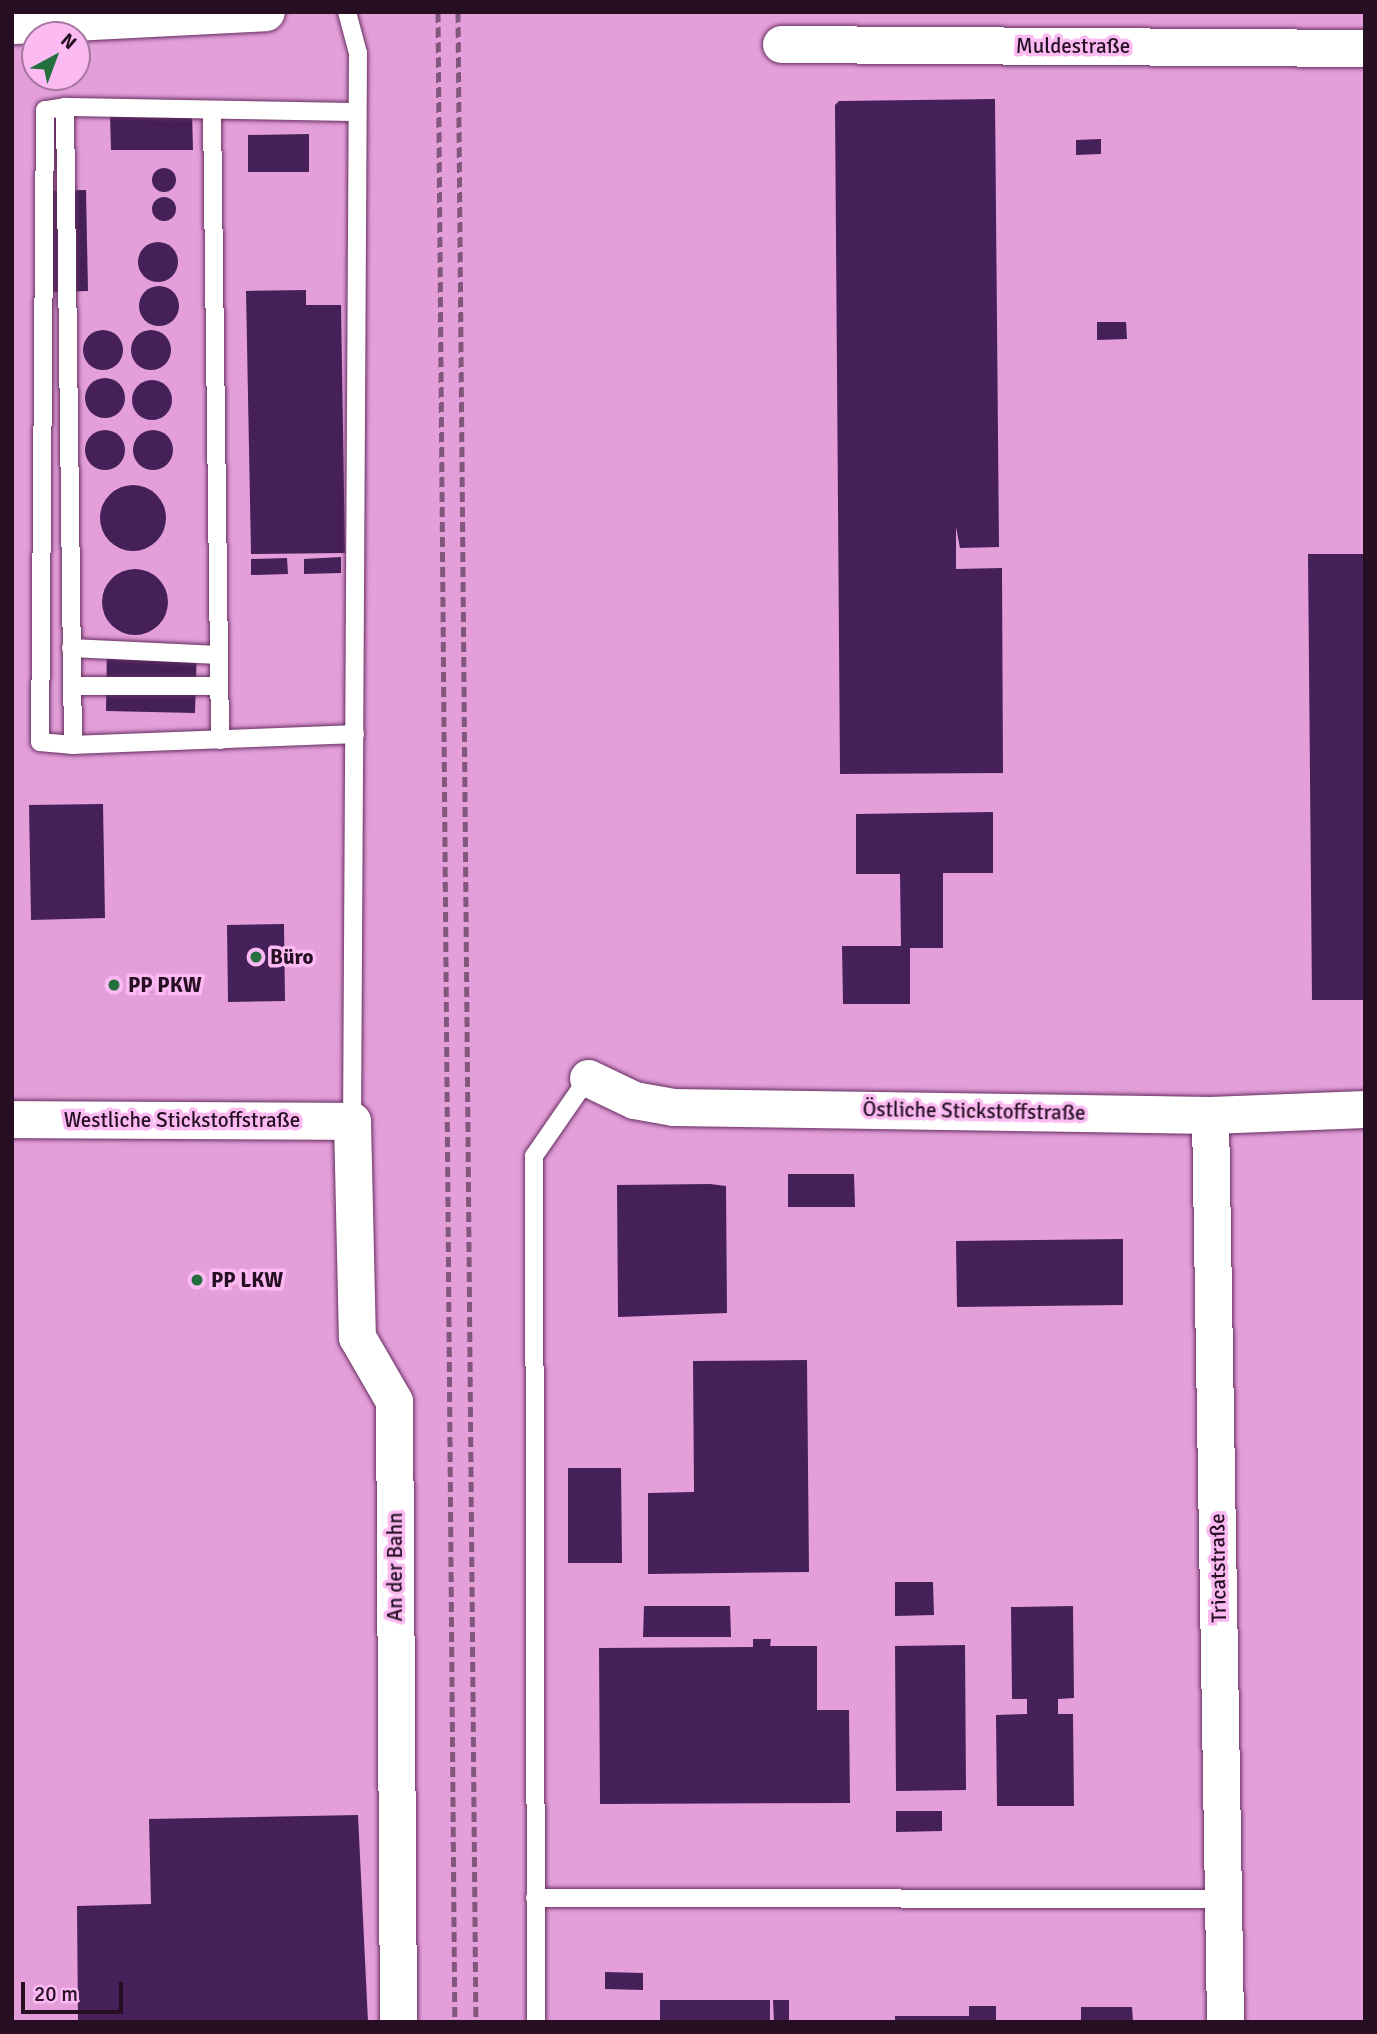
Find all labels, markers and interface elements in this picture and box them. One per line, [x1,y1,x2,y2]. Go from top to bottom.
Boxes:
north arrow [21,21,91,91]
text: N [56,28,81,55]
street label: Muldestraße [1016,33,1130,59]
place label: Büro [270,944,313,970]
marker: Büro [248,949,264,965]
place label: PP PKW [128,972,202,998]
marker: PP PKW [106,977,122,993]
street label: Östliche Stickstoffstraße [862,1096,1086,1126]
street label: Westliche Stickstoffstraße [64,1107,300,1133]
place label: PP LKW [211,1267,283,1293]
marker: PP LKW [189,1272,205,1288]
street label: An der Bahn [382,1512,408,1622]
street label: Tricatstraße [1204,1513,1232,1623]
scale bar [24,1968,126,2012]
text: 20 m [34,1981,78,2007]

